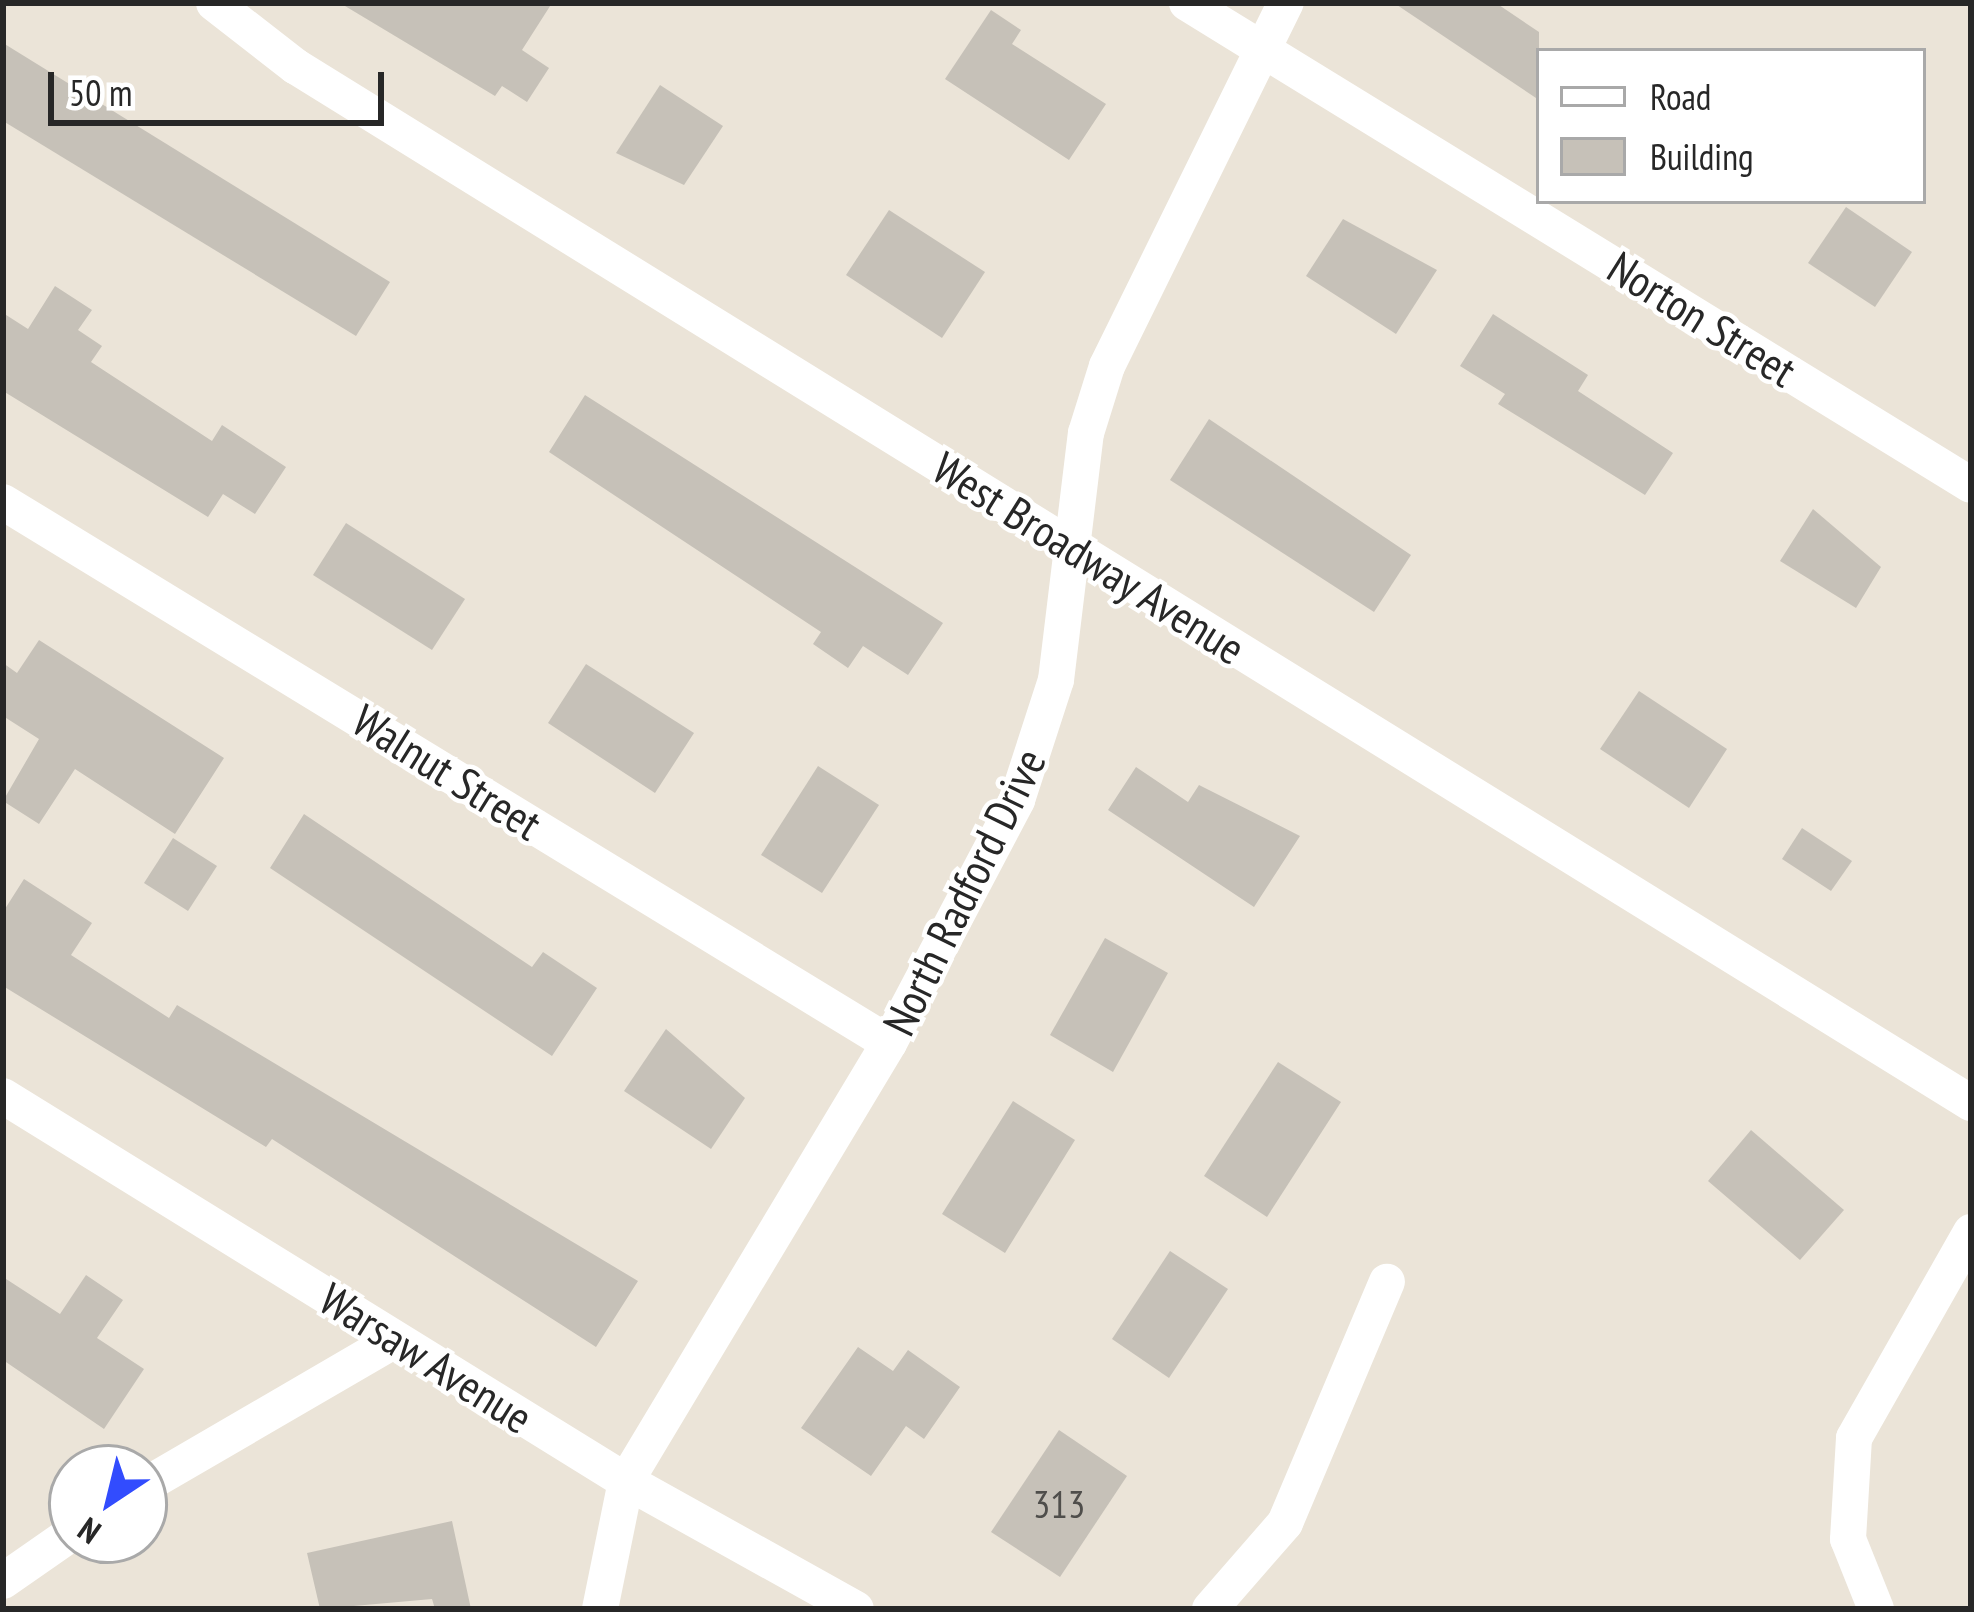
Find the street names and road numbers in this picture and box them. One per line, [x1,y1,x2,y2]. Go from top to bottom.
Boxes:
street label: Norton Street [1598,240,1806,398]
street label: West Broadway Avenue [922,440,1256,676]
street label: Walnut Street [343,693,551,851]
street label: North Radford Drive [871,740,1057,1044]
street label: Warsaw Avenue [309,1271,543,1445]

